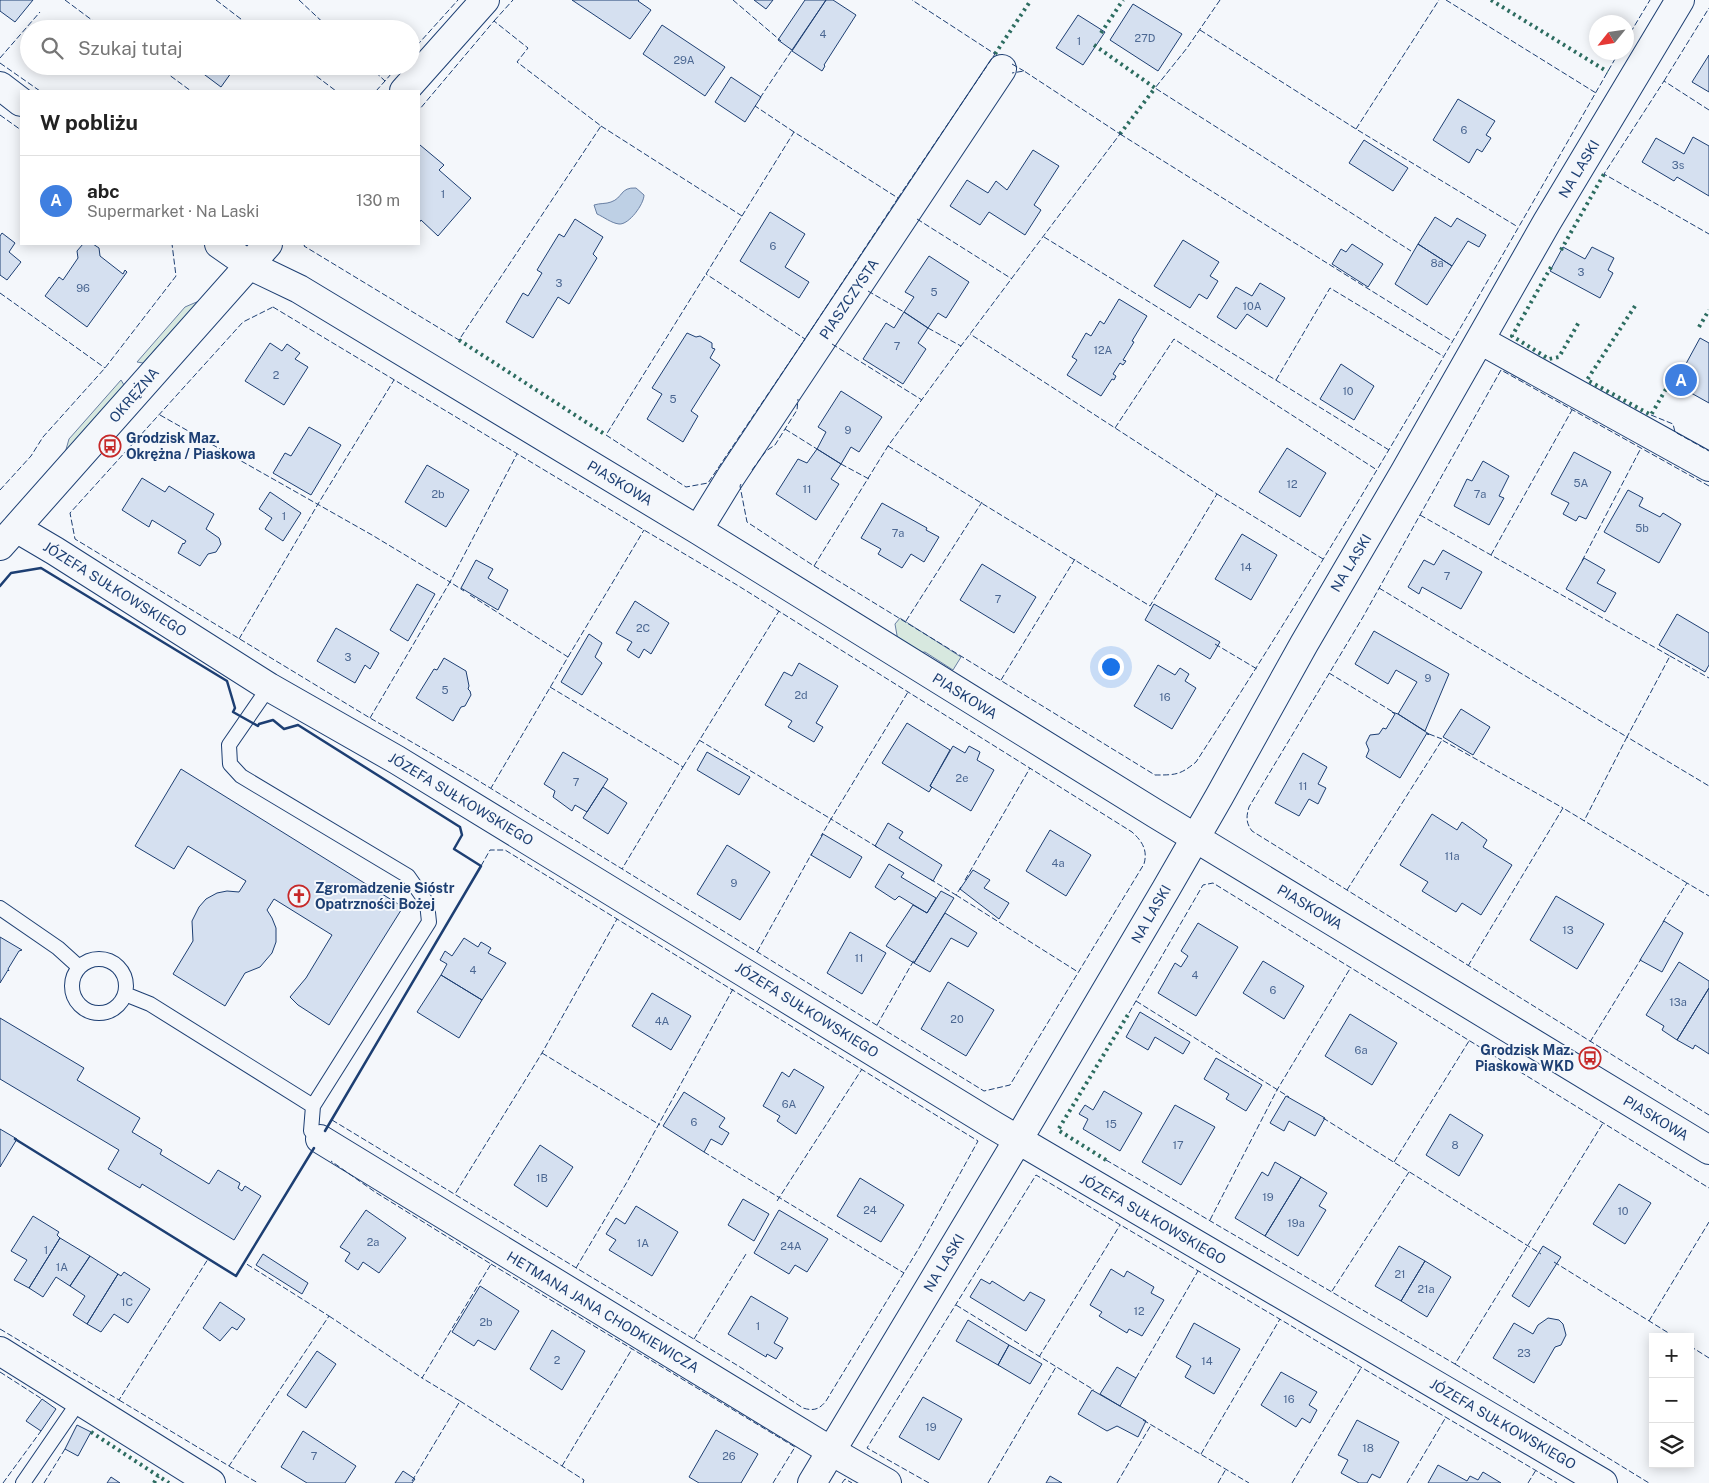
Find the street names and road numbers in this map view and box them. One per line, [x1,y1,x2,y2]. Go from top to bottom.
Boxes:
street label: NA LASKI [1555,137,1603,201]
street label: PIASZCZYSTA [816,256,882,342]
street label: OKRĘŻNA [104,363,162,426]
street label: PIASKOWA [584,457,656,509]
street label: NA LASKI [1327,531,1375,595]
street label: JÓZEFA SUŁKOWSKIEGO [40,537,191,640]
street label: PIASKOWA [930,670,1000,722]
street label: JÓZEFA SUŁKOWSKIEGO [386,748,537,849]
street label: PIASKOWA [1274,881,1346,933]
street label: NA LASKI [1128,882,1174,946]
street label: JÓZEFA SUŁKOWSKIEGO [732,958,883,1061]
street label: PIASKOWA [1620,1092,1692,1144]
street label: JÓZEFA SUŁKOWSKIEGO [1077,1169,1230,1267]
street label: NA LASKI [920,1231,968,1295]
street label: HETMANA JANA CHODKIEWICZA [504,1248,702,1376]
street label: JÓZEFA SUŁKOWSKIEGO [1427,1374,1580,1472]

